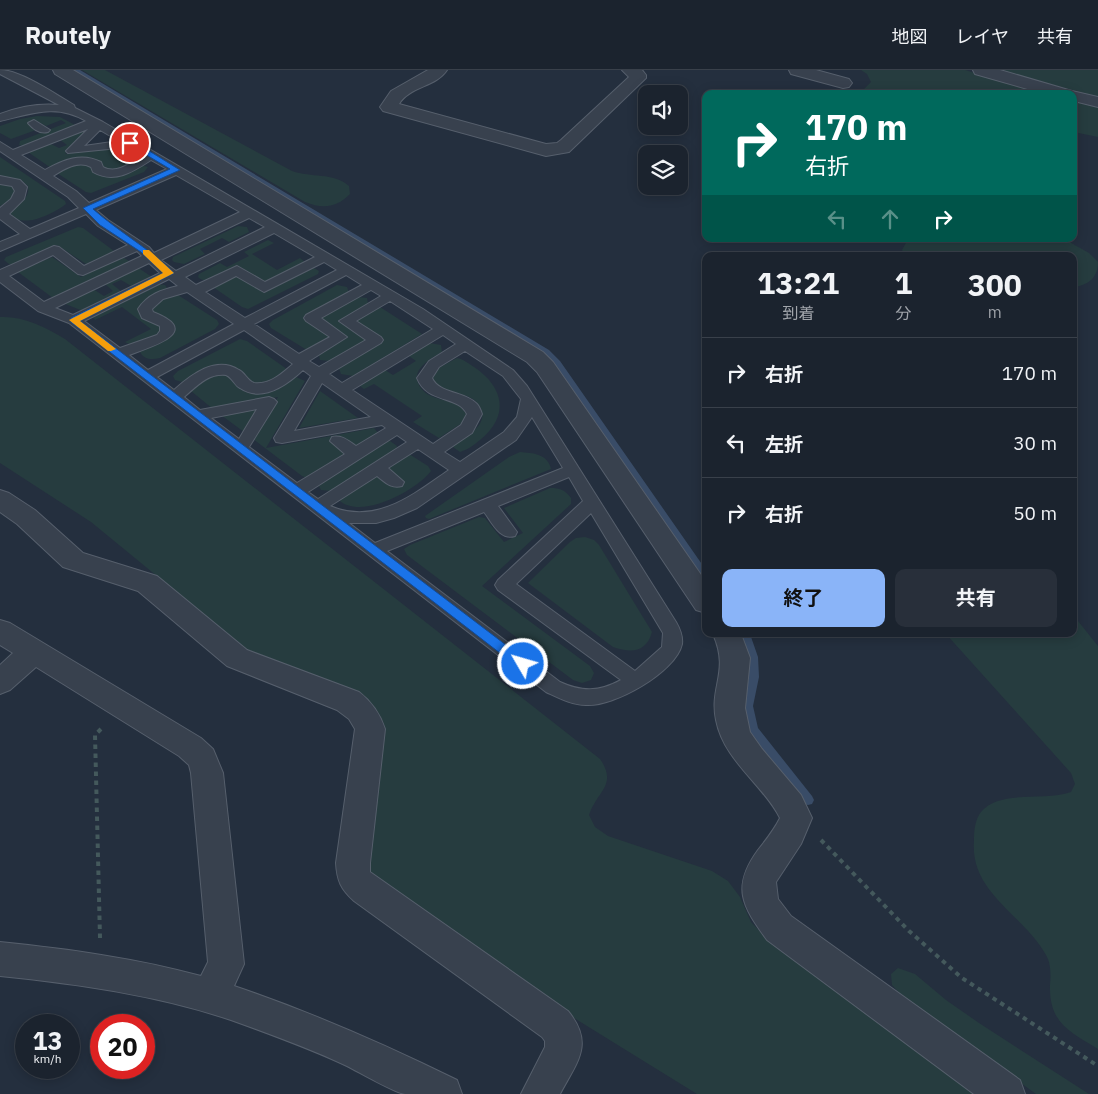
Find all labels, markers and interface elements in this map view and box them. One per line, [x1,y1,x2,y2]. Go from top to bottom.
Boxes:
text: Routely [25,19,111,51]
text: 地図 [892,25,928,48]
text: レイヤ [956,25,1009,48]
text: 共有 [1037,25,1073,48]
map controls [638,85,688,195]
button: sound [638,85,688,135]
text: 170 m [805,104,908,150]
icon: right [722,110,787,175]
pin [109,122,151,164]
icon: arrive [116,129,144,157]
button: layers [638,145,688,195]
text: 右折 [805,151,849,180]
icon: left [823,205,851,233]
icon: ahead [876,205,904,233]
icon: right [929,205,957,233]
text: 13:21 [757,263,839,302]
text: 1 [894,263,912,302]
text: 300 [968,265,1022,304]
text: m [988,302,1002,322]
text: 到着 [782,303,814,323]
text: 分 [895,303,911,323]
icon: right [722,359,750,387]
text: 170 m [1002,361,1057,385]
text: 右折 [765,362,803,386]
icon: left [722,429,750,457]
text: 30 m [1013,431,1057,455]
text: 左折 [765,432,803,456]
icon: right [722,499,750,527]
text: 50 m [1013,501,1057,525]
text: 右折 [765,502,803,526]
button: 終了 [722,569,885,627]
button: 共有 [895,569,1057,627]
position arrow [496,637,548,689]
speed limit sign: 20 [90,1014,155,1079]
text: 13 [32,1024,63,1057]
text: km/h [33,1051,62,1066]

